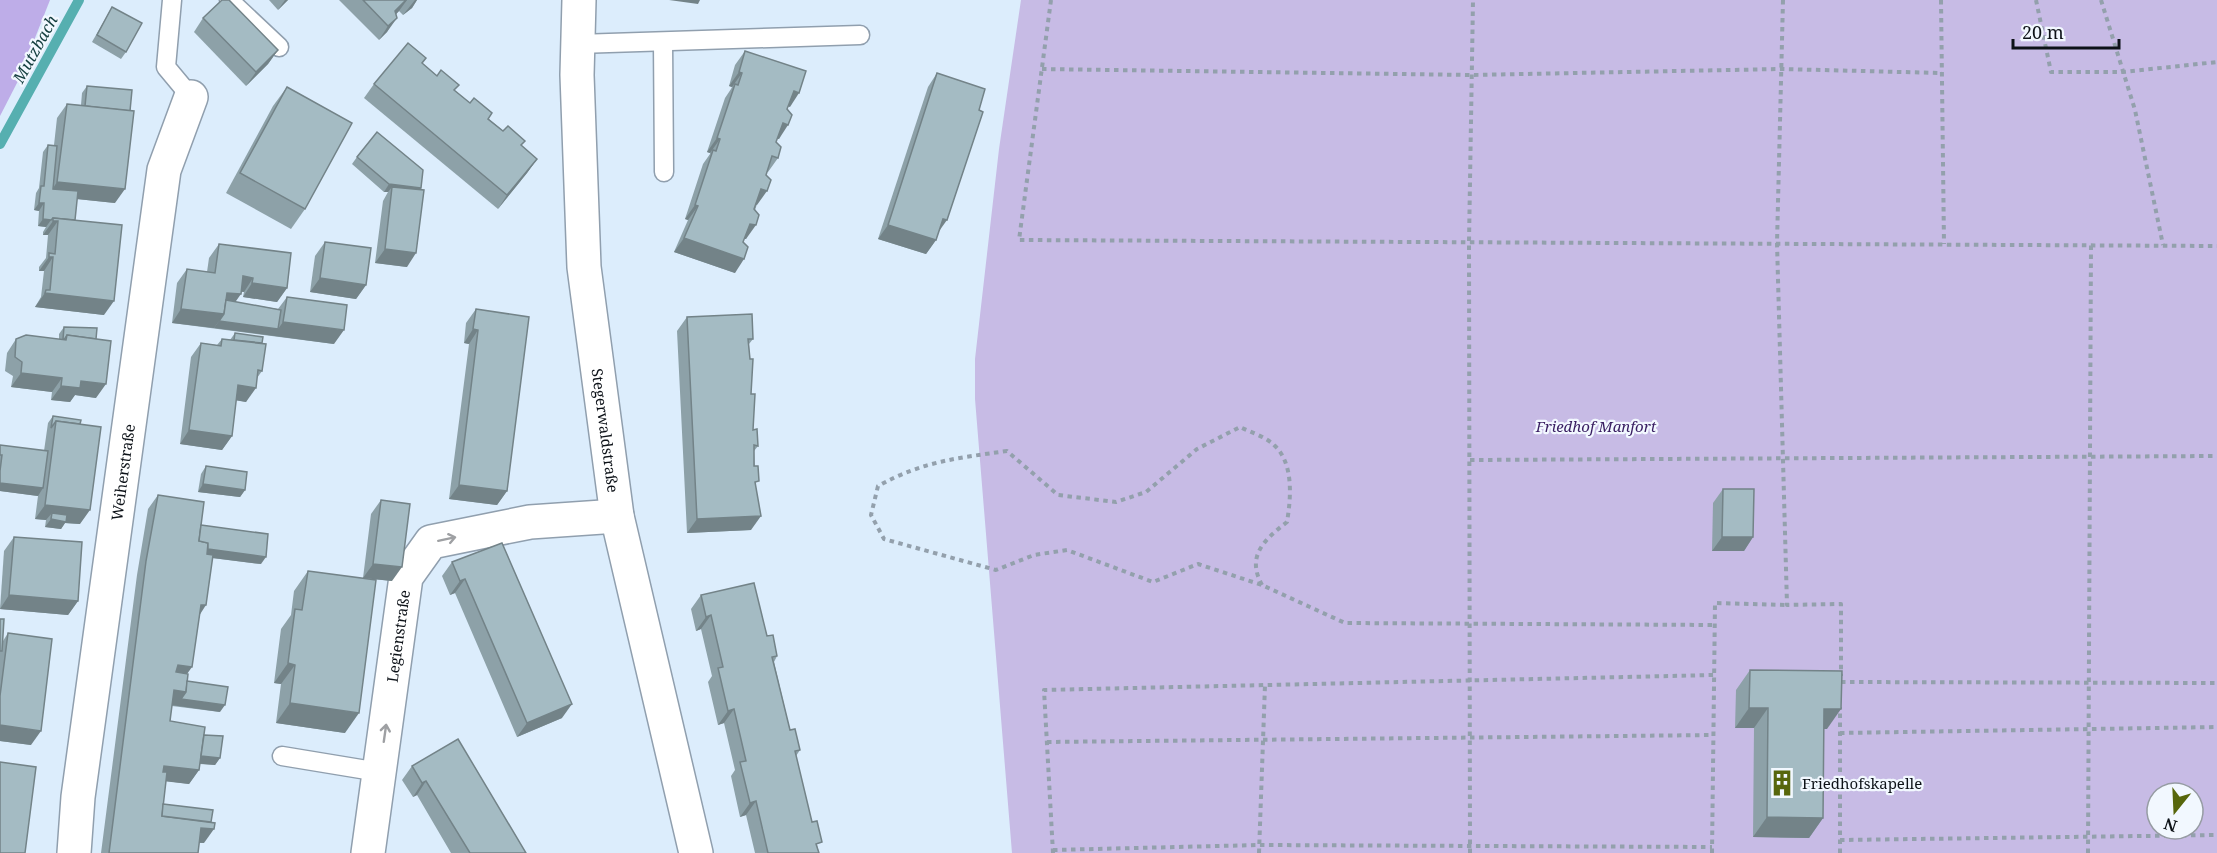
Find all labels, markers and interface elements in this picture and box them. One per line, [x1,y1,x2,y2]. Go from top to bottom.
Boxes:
water label: Mutzbach [7,11,63,88]
scale bar [2013,12,2120,50]
text: 20 m [2022,20,2064,44]
street label: Stegerwaldstraße [588,367,624,494]
park label: Friedhof Manfort [1535,416,1657,436]
street label: Weiherstraße [106,423,139,522]
one-way arrow [437,533,456,544]
street label: Legienstraße [382,589,414,683]
one-way arrow [379,723,390,743]
building icon: Friedhofskapelle [1767,768,1797,798]
place label: Friedhofskapelle [1802,773,1922,793]
north arrow [2145,781,2205,841]
text: N [2161,813,2180,838]

